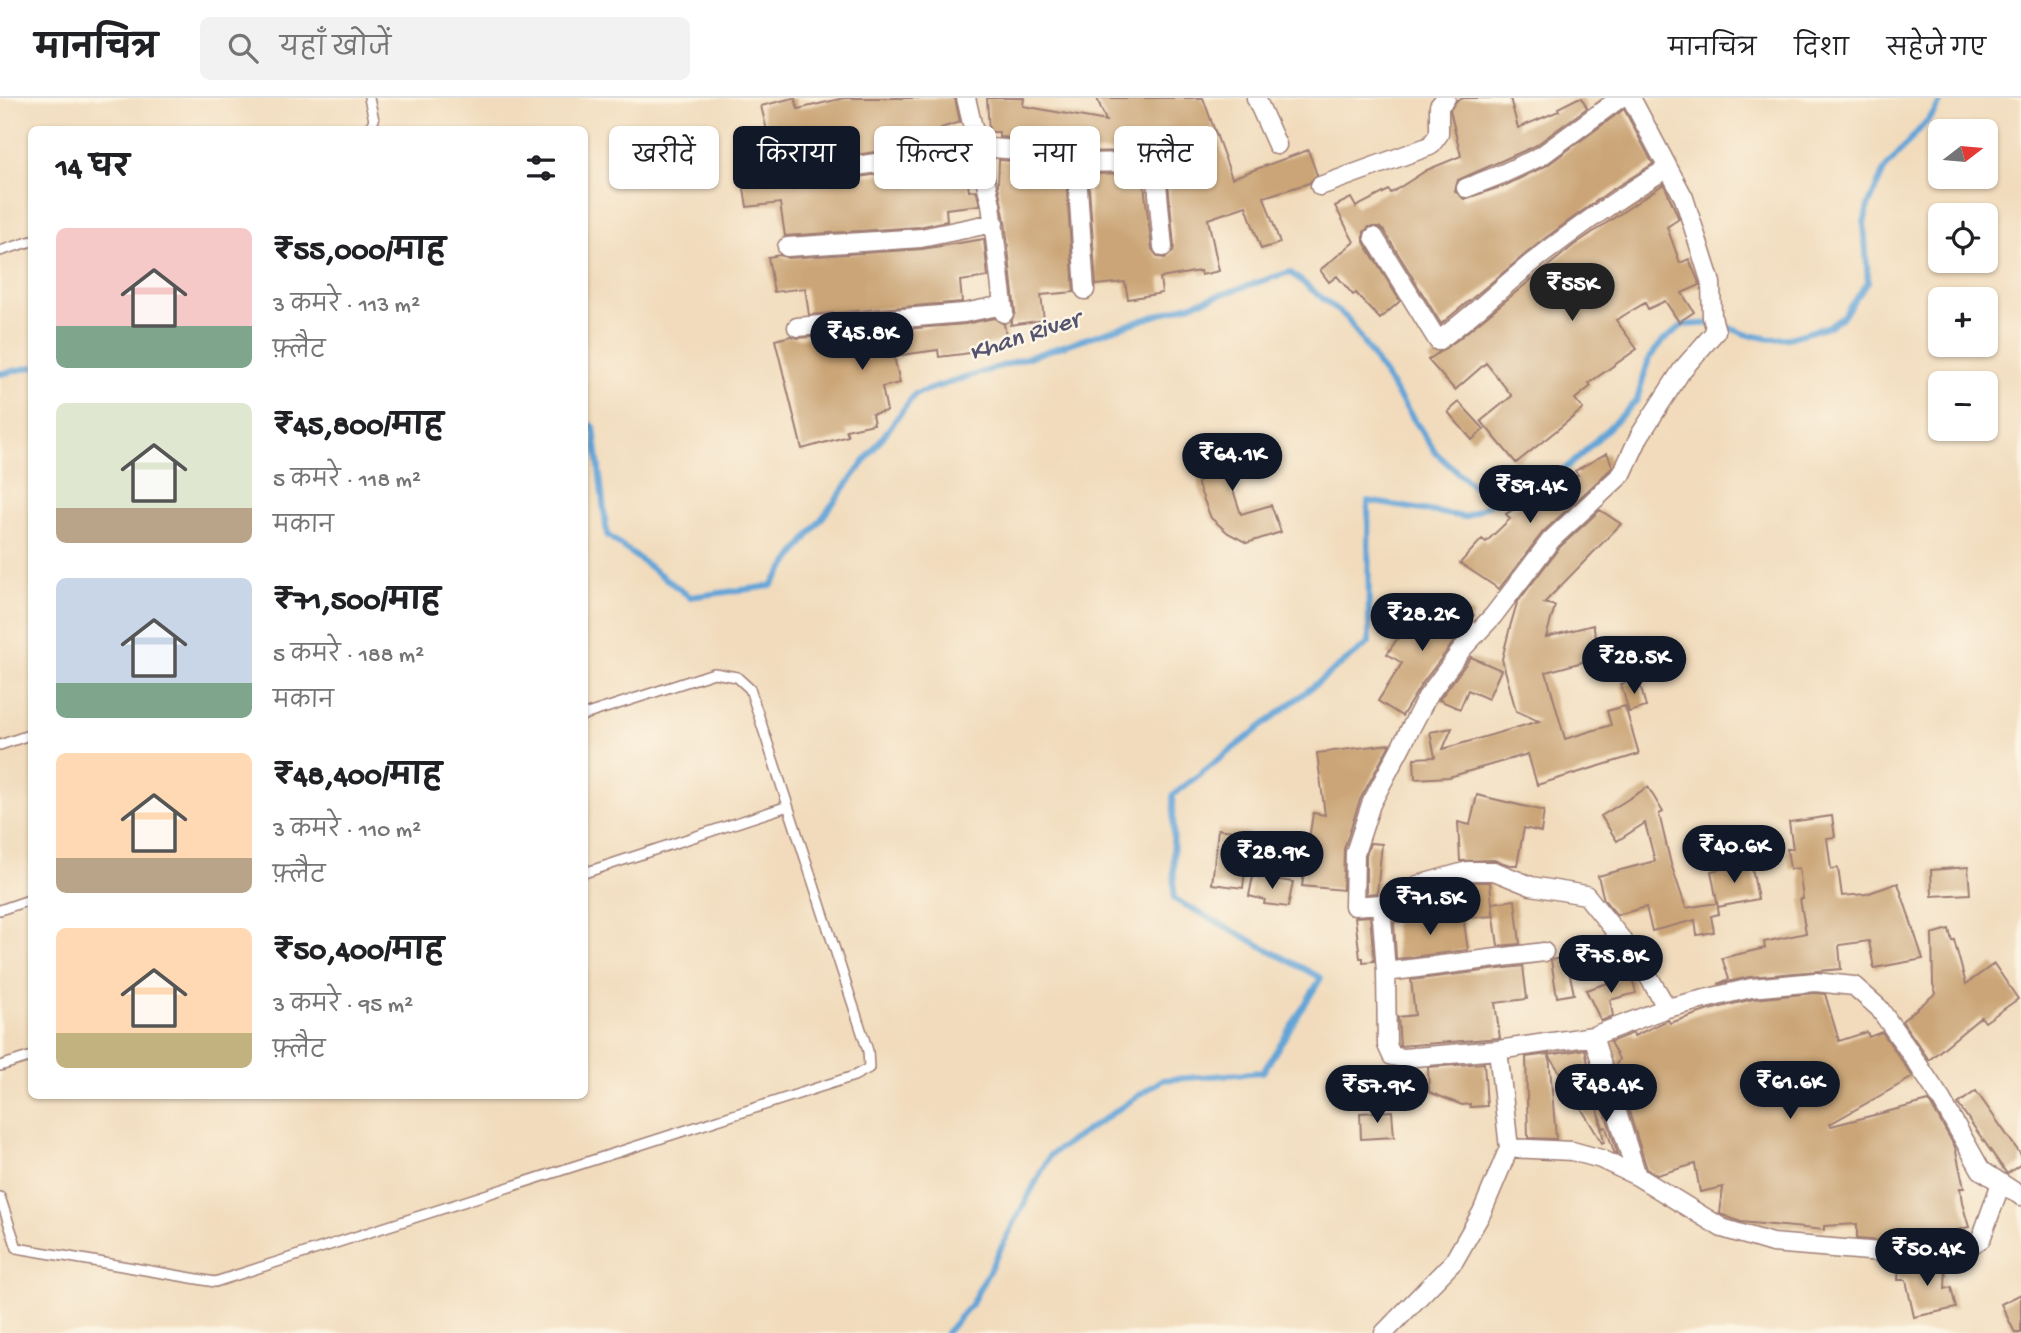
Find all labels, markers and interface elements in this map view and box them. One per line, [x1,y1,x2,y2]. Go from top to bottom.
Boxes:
search box [200,17,690,80]
icon: search [224,29,262,67]
text: मानचित्र [35,32,158,70]
text: यहाँ खोजें [280,35,391,66]
text: मानचित्र [1668,36,1756,65]
text: दिशा [1794,36,1849,65]
text: सहेजे गए [1887,36,1986,65]
north arrow [1928,119,1998,189]
map controls [1928,119,1998,441]
chip: खरीदें [609,126,719,189]
chip: किराया [733,126,860,189]
chip: फ़िल्टर [874,126,996,189]
chip: नया [1010,126,1100,189]
chip: फ़्लैट [1114,126,1217,189]
icon: filters [522,149,560,187]
text: 14 घर [56,153,129,188]
button: locate [1928,203,1998,273]
text: ₹55,000/माह [273,236,446,271]
icon: home [112,256,196,340]
pin: ₹55K [1531,264,1613,323]
text: ₹55K [1546,272,1598,299]
button: + [1928,287,1998,357]
text: 3 कमरे · 113 m² [273,293,420,320]
water label: Khan River [966,304,1089,370]
pin: ₹45.8K [805,313,919,372]
text: ₹45.8K [826,321,898,348]
text: फ़्लैट [273,339,325,366]
button: − [1928,371,1998,441]
text: ₹45,800/माह [273,411,443,446]
icon: home [112,431,196,515]
pin: ₹64.1K [1175,434,1289,493]
text: ₹64.1K [1198,442,1266,469]
pin: ₹59.4K [1473,466,1587,525]
text: 5 कमरे · 118 m² [273,468,421,495]
text: ₹59.4K [1495,474,1565,501]
text: मकान [273,514,334,541]
text: ₹71,500/माह [273,586,441,621]
pin: ₹28.2K [1365,594,1479,653]
text: ₹28.2K [1387,602,1457,629]
icon: home [112,606,196,690]
pin: ₹28.5K [1577,636,1691,696]
text: 5 कमरे · 188 m² [273,643,424,670]
text: ₹28.5K [1598,645,1670,672]
text: मकान [273,689,334,716]
text: ₹48,400/माह [273,761,442,796]
icon: home [112,781,196,865]
text: 3 कमरे · 110 m² [273,818,421,845]
pin: ₹40.6K [1677,826,1791,885]
pin: ₹28.9K [1215,832,1329,891]
text: ₹40.6K [1698,834,1770,861]
text: ₹28.9K [1236,840,1308,867]
text: फ़्लैट [273,864,325,891]
pin: ₹71.5K [1373,878,1487,937]
text: ₹71.5K [1395,886,1465,913]
text: ₹50,400/माह [273,936,444,971]
pin: ₹75.8K [1554,936,1668,995]
text: ₹75.8K [1575,944,1647,971]
icon: home [112,956,196,1040]
text: 3 कमरे · 95 m² [273,993,413,1020]
text: फ़्लैट [273,1039,325,1066]
pin: ₹61.6K [1733,1062,1847,1121]
pin: ₹48.4K [1549,1065,1663,1124]
pin: ₹57.9K [1320,1066,1434,1125]
text: ₹61.6K [1756,1070,1824,1097]
text: ₹48.4K [1571,1073,1641,1100]
text: ₹57.9K [1341,1074,1413,1101]
pin: ₹50.4K [1870,1228,1984,1288]
text: ₹50.4K [1891,1237,1963,1264]

